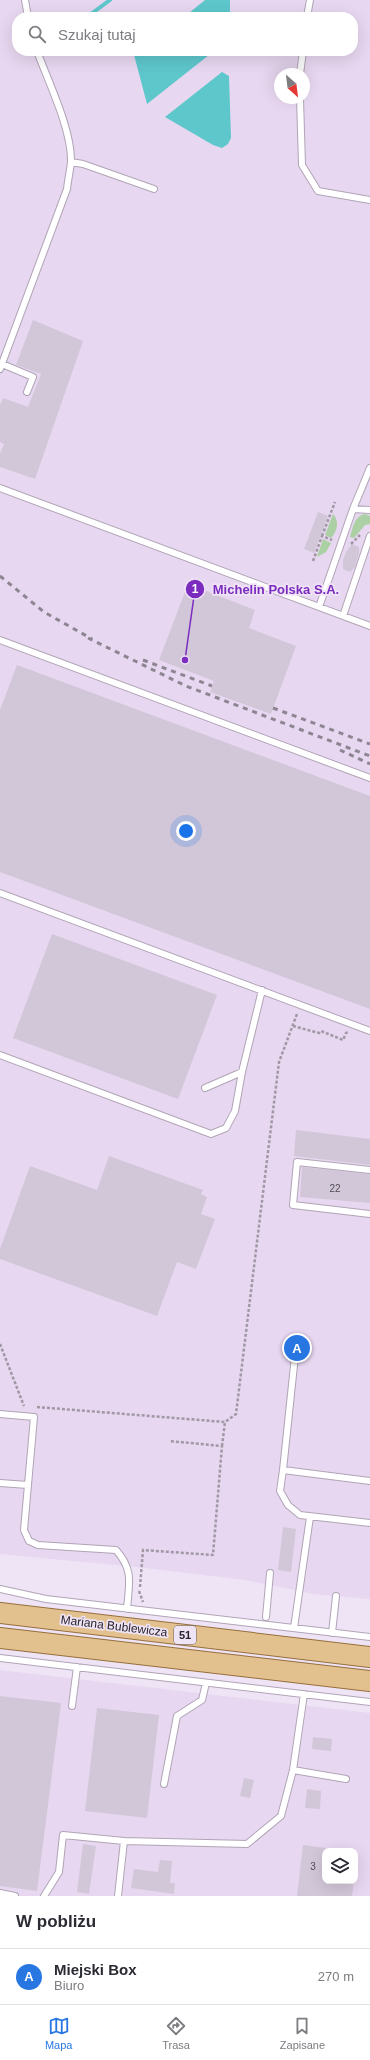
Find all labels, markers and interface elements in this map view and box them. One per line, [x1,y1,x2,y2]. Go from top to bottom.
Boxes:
search box [12,12,358,56]
icon: search [26,23,48,45]
text: Szukaj tutaj [58,26,136,43]
north arrow [274,68,310,104]
callout: Michelin Polska S.A. [185,577,347,602]
text: 1 [192,582,199,596]
text: Michelin Polska S.A. [213,582,339,597]
your location [176,821,196,841]
house number: 22 [329,1183,341,1194]
pin: A [284,1333,310,1363]
street label: Mariana Bublewicza [60,1613,168,1640]
road number: 51 [174,1626,196,1644]
map controls [322,1848,358,1884]
button: layers [322,1848,358,1884]
house number: 3 [310,1861,316,1872]
text: W pobliżu [16,1912,96,1931]
text: Miejski Box [54,1961,137,1978]
text: A [24,1969,34,1984]
text: 270 m [318,1969,354,1984]
text: Biuro [54,1978,84,1993]
tab: Mapa [45,2015,72,2051]
tab: Trasa [162,2015,190,2051]
tab: Zapisane [280,2015,325,2051]

